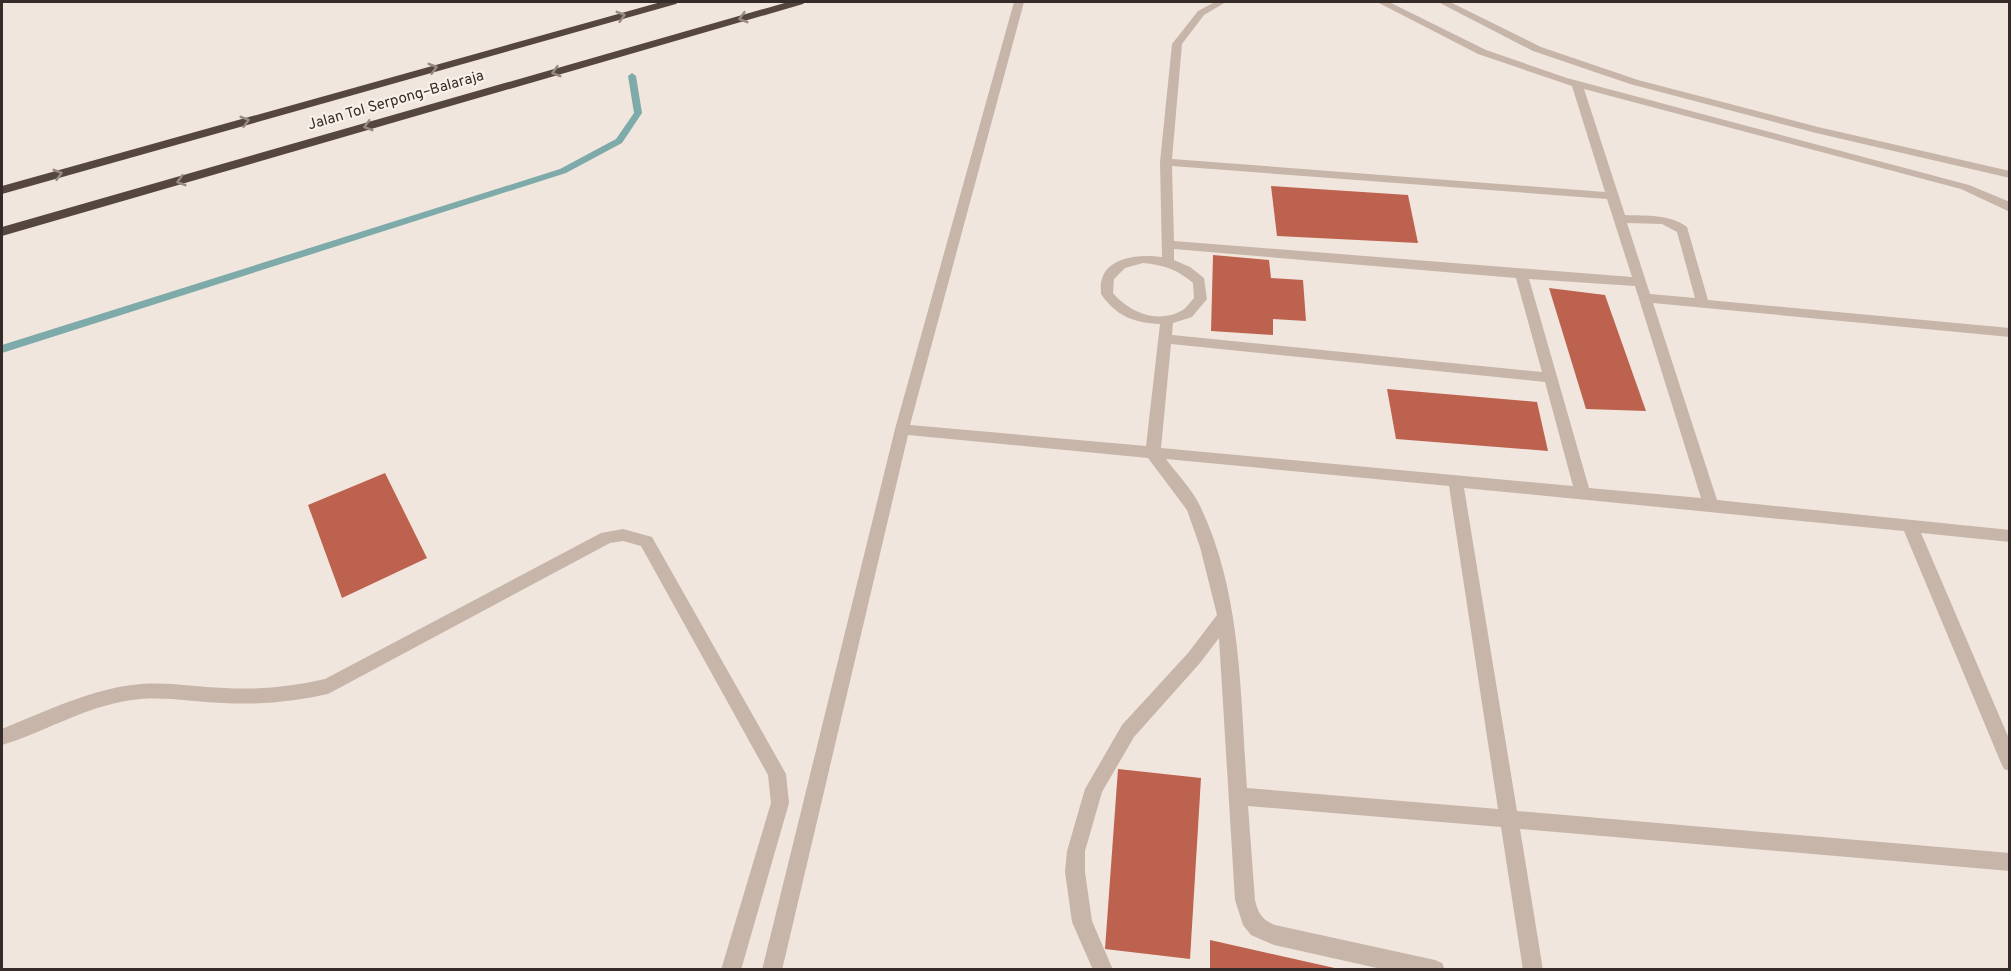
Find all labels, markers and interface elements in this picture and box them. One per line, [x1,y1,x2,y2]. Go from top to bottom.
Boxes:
one-way arrow [615,11,626,23]
one-way arrow [738,11,749,23]
one-way arrow [427,63,438,75]
one-way arrow [551,65,561,77]
street label: Jalan Tol Serpong–Balaraja [306,67,486,135]
one-way arrow [240,115,250,128]
one-way arrow [363,119,374,131]
one-way arrow [52,169,63,181]
one-way arrow [176,173,186,186]

